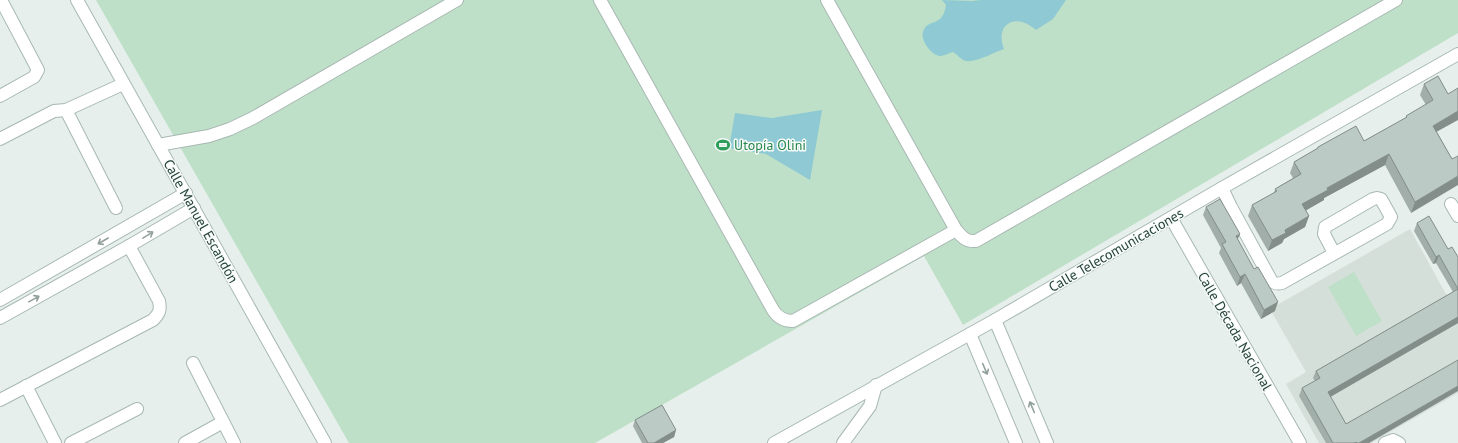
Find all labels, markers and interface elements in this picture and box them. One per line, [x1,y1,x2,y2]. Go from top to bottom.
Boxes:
place label: Utopía Olini [734,136,806,154]
sports icon: Utopía Olini [715,137,731,153]
street label: Calle Manuel Escandón [159,156,243,286]
street label: Calle Telecomunicaciones [1045,204,1187,296]
one-way arrow [142,231,154,239]
one-way arrow [97,237,109,245]
street label: Calle Década Nacional [1194,269,1276,393]
one-way arrow [28,294,40,302]
one-way arrow [982,363,989,375]
one-way arrow [1027,402,1035,414]

